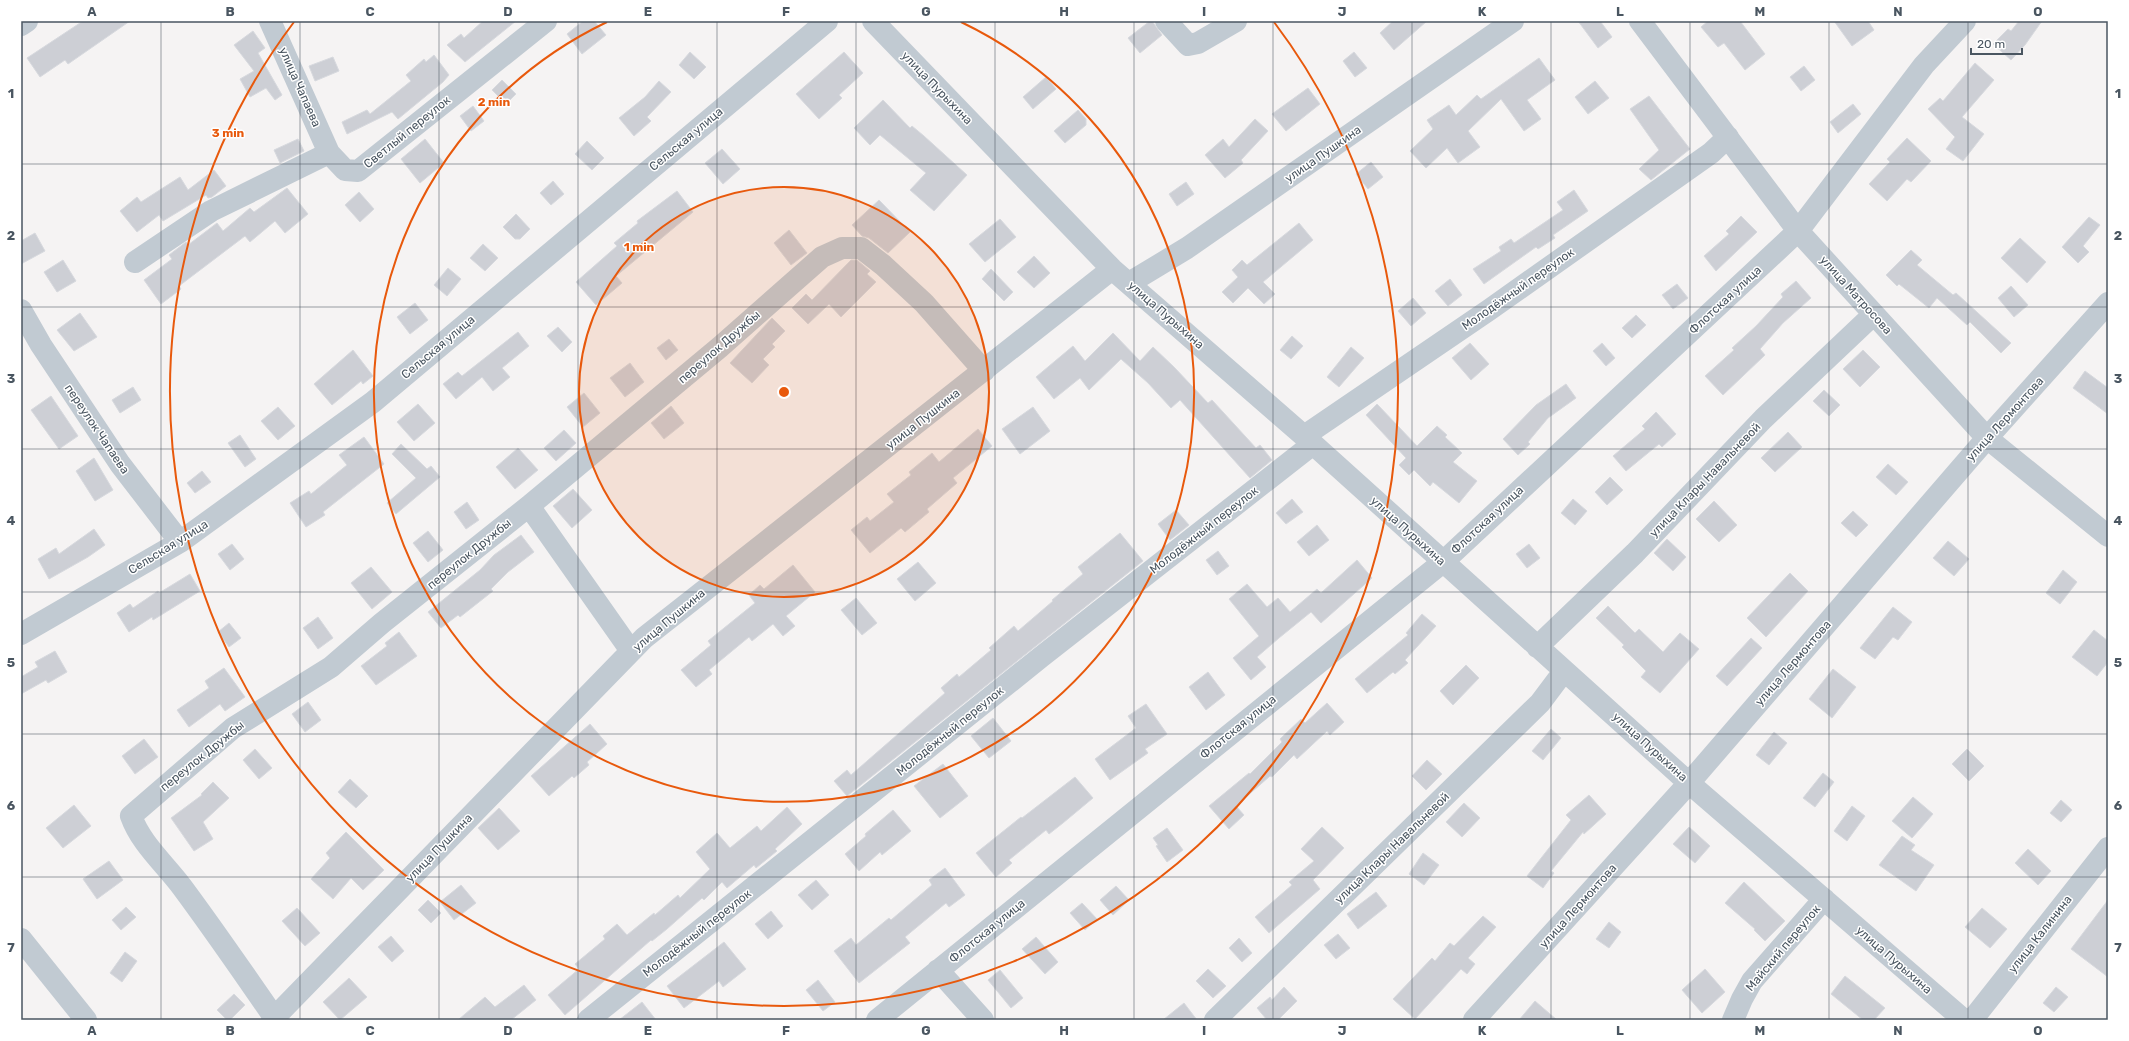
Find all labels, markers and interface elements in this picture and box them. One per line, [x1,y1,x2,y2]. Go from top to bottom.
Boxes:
text: A [87,4,97,19]
text: B [225,4,235,19]
text: C [365,4,375,19]
text: D [503,4,513,19]
text: E [644,4,652,19]
text: F [782,4,790,19]
text: G [921,4,931,19]
text: H [1059,4,1069,19]
text: I [1202,4,1206,19]
text: J [1338,4,1346,19]
text: K [1478,4,1487,19]
text: L [1616,4,1624,19]
text: M [1755,4,1765,19]
text: N [1893,4,1903,19]
text: O [2033,4,2043,19]
scale bar [1971,30,2022,56]
text: 20 m [1977,37,2005,51]
street label: улица Чапаева [276,45,324,129]
street label: улица Пурыхина [899,49,975,127]
text: 1 [8,86,14,101]
text: 1 [2115,86,2121,101]
street label: Светлый переулок [361,92,454,171]
text: 2 min [478,95,511,109]
street label: Сельская улица [647,104,725,174]
street label: улица Пушкина [1282,123,1364,185]
text: 3 min [212,126,245,140]
text: 2 [7,228,15,243]
text: 2 [2114,228,2122,243]
text: 1 min [624,240,655,254]
street label: Молодёжный переулок [1459,245,1577,333]
street label: улица Матросова [1817,253,1895,337]
street label: Флотская улица [1686,263,1764,337]
street label: улица Пурыхина [1125,278,1207,352]
street label: переулок Дружбы [675,308,763,386]
street label: Сельская улица [399,312,477,382]
text: 3 [7,371,16,386]
text: 3 [2114,371,2123,386]
street label: улица Лермонтова [1963,374,2047,464]
street label: переулок Чапаева [62,381,132,477]
centre of rings [777,385,791,399]
street label: улица Пушкина [883,386,963,452]
street label: улица Клары Навальневой [1647,420,1763,540]
street label: Молодёжный переулок [1147,483,1261,577]
street label: Флотская улица [1448,483,1526,557]
street label: улица Пурыхина [1368,494,1448,568]
text: 4 [7,513,16,528]
text: 4 [2114,513,2123,528]
street label: переулок Дружбы [424,516,514,592]
street label: Сельская улица [126,517,210,577]
street label: улица Пушкина [630,586,708,654]
street label: улица Лермонтова [1752,617,1834,709]
text: 5 [7,655,15,670]
text: 5 [2114,655,2122,670]
street label: Молодёжный переулок [894,683,1007,778]
street label: Флотская улица [1197,692,1279,762]
street label: улица Пурыхина [1610,710,1690,784]
street label: переулок Дружбы [157,718,247,794]
street label: улица Клары Навальневой [1332,790,1452,906]
text: 6 [7,798,16,813]
text: 6 [2114,798,2123,813]
street label: улица Пушкина [403,811,475,885]
street label: улица Лермонтова [1536,861,1620,951]
street label: Молодёжный переулок [640,886,754,980]
street label: улица Калинина [2005,892,2075,976]
street label: Флотская улица [946,896,1028,966]
street label: Майский переулок [1743,902,1823,994]
street label: улица Пурыхина [1853,923,1935,997]
text: 7 [7,940,15,955]
text: 7 [2114,940,2122,955]
text: A [87,1023,97,1038]
text: B [225,1023,235,1038]
text: C [365,1023,375,1038]
text: D [503,1023,513,1038]
text: E [644,1023,652,1038]
text: F [782,1023,790,1038]
text: G [921,1023,931,1038]
text: H [1059,1023,1069,1038]
text: I [1202,1023,1206,1038]
text: J [1338,1023,1346,1038]
text: K [1478,1023,1487,1038]
text: L [1616,1023,1624,1038]
text: M [1755,1023,1765,1038]
text: N [1893,1023,1903,1038]
text: O [2033,1023,2043,1038]

